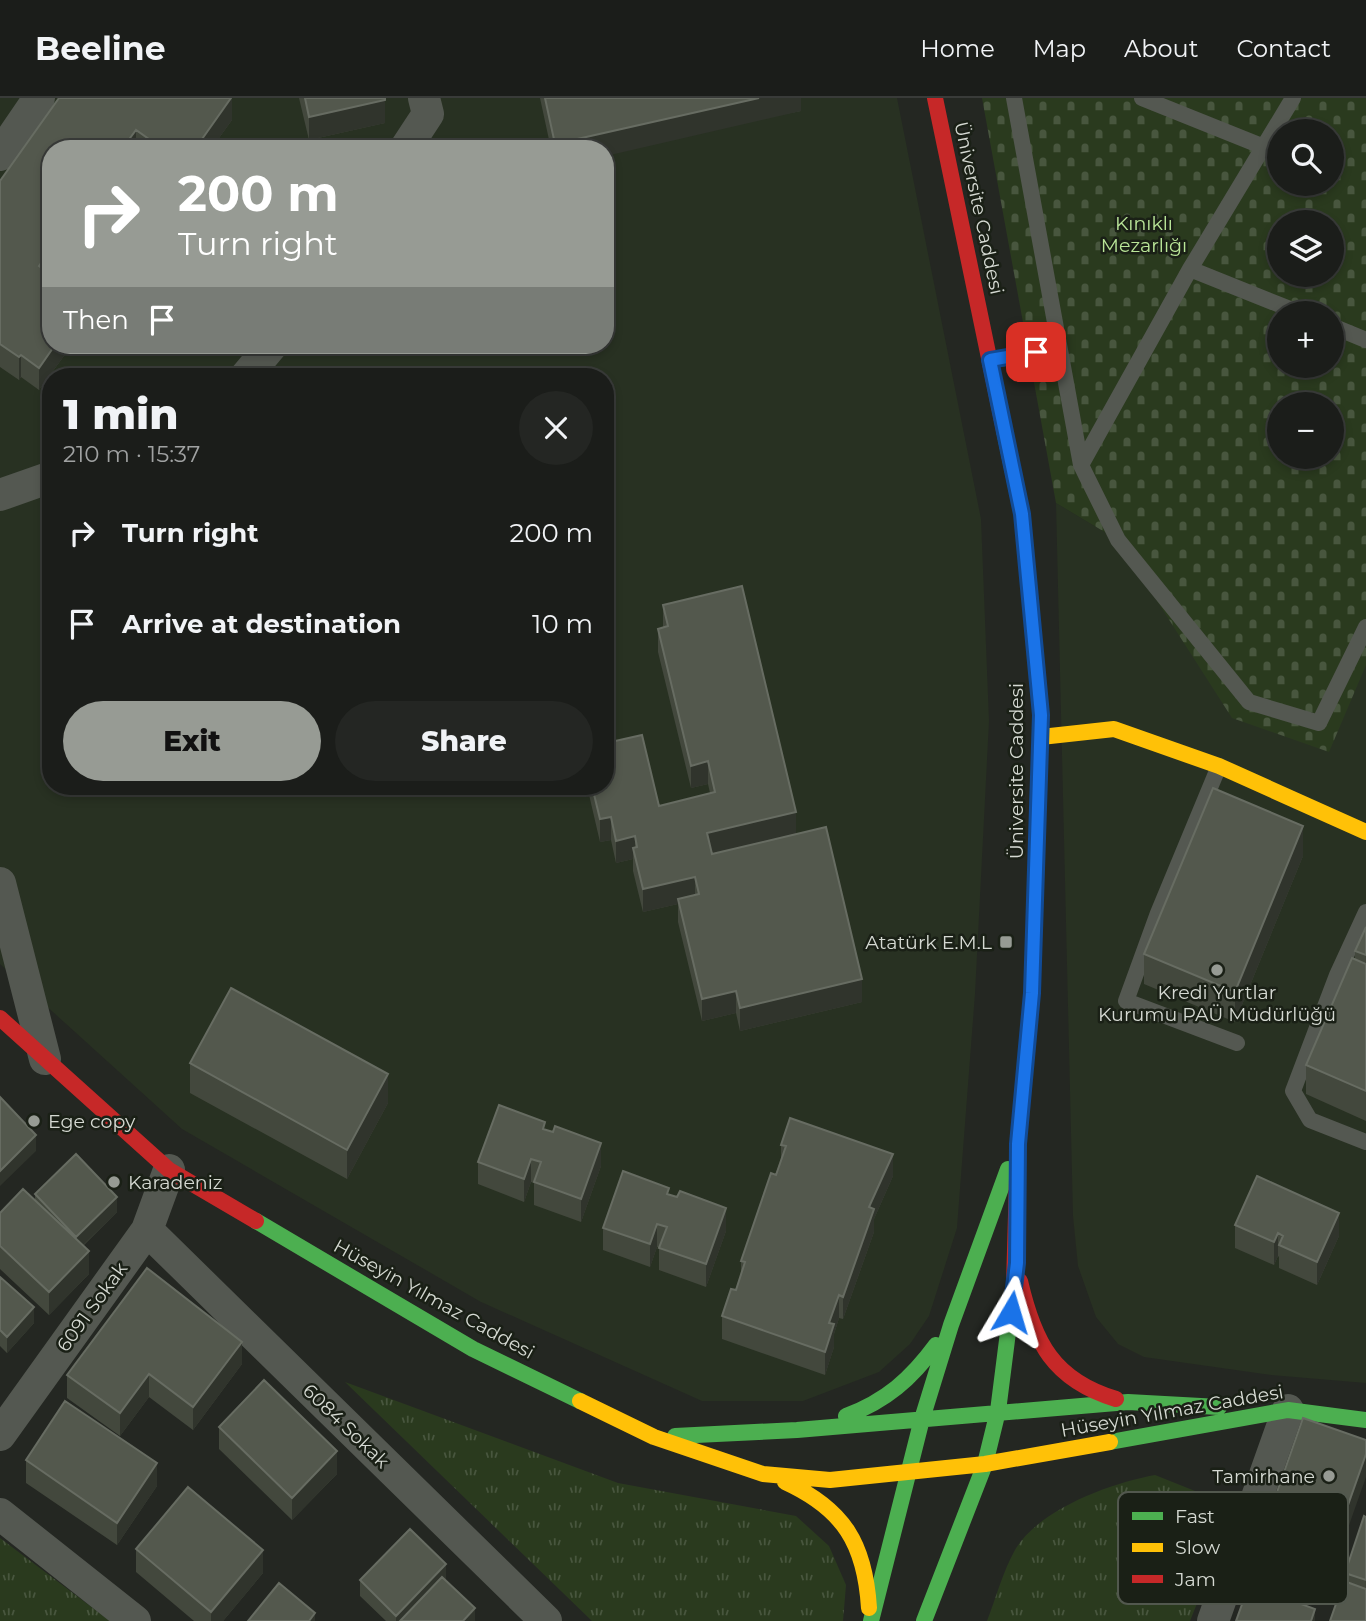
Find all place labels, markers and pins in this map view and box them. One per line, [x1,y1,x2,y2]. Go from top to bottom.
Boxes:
pin [1006,322,1066,382]
place label: Atatürk E.M.L [865,931,993,954]
marker: Atatürk E.M.L [998,934,1014,950]
marker: Kredi Yurtlar Kurumu PAÜ Müdürlüğü [1209,962,1225,978]
place label: Kredi Yurtlar Kurumu PAÜ Müdürlüğü [1098,981,1336,1026]
place label: Ege copy [48,1110,136,1133]
marker: Ege copy [26,1113,42,1129]
place label: Karadeniz [128,1171,223,1194]
marker: Karadeniz [106,1174,122,1190]
place label: Tamirhane [1212,1465,1315,1488]
marker: Tamirhane [1321,1468,1337,1484]

